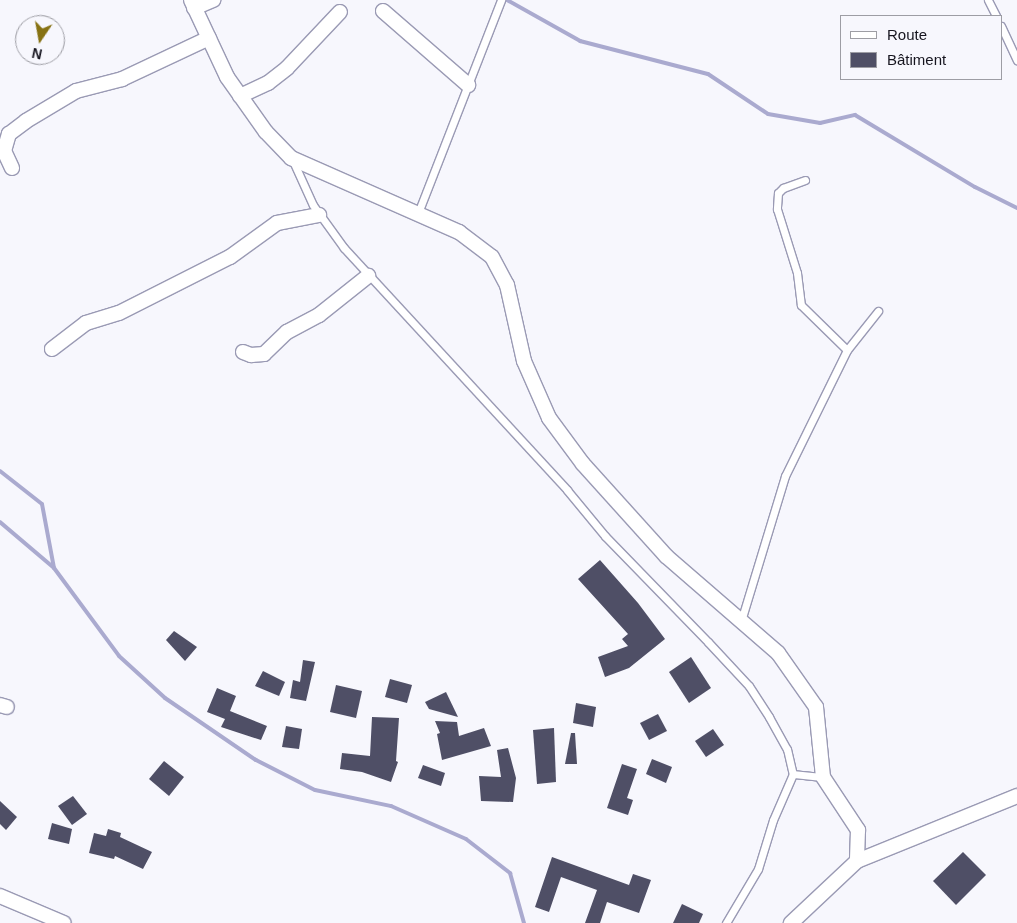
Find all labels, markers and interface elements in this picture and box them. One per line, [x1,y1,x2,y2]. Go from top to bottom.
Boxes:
north arrow [15,15,65,65]
legend [840,15,1002,80]
text: Route [887,26,927,43]
text: N [30,45,44,63]
text: Bâtiment [887,51,946,68]

